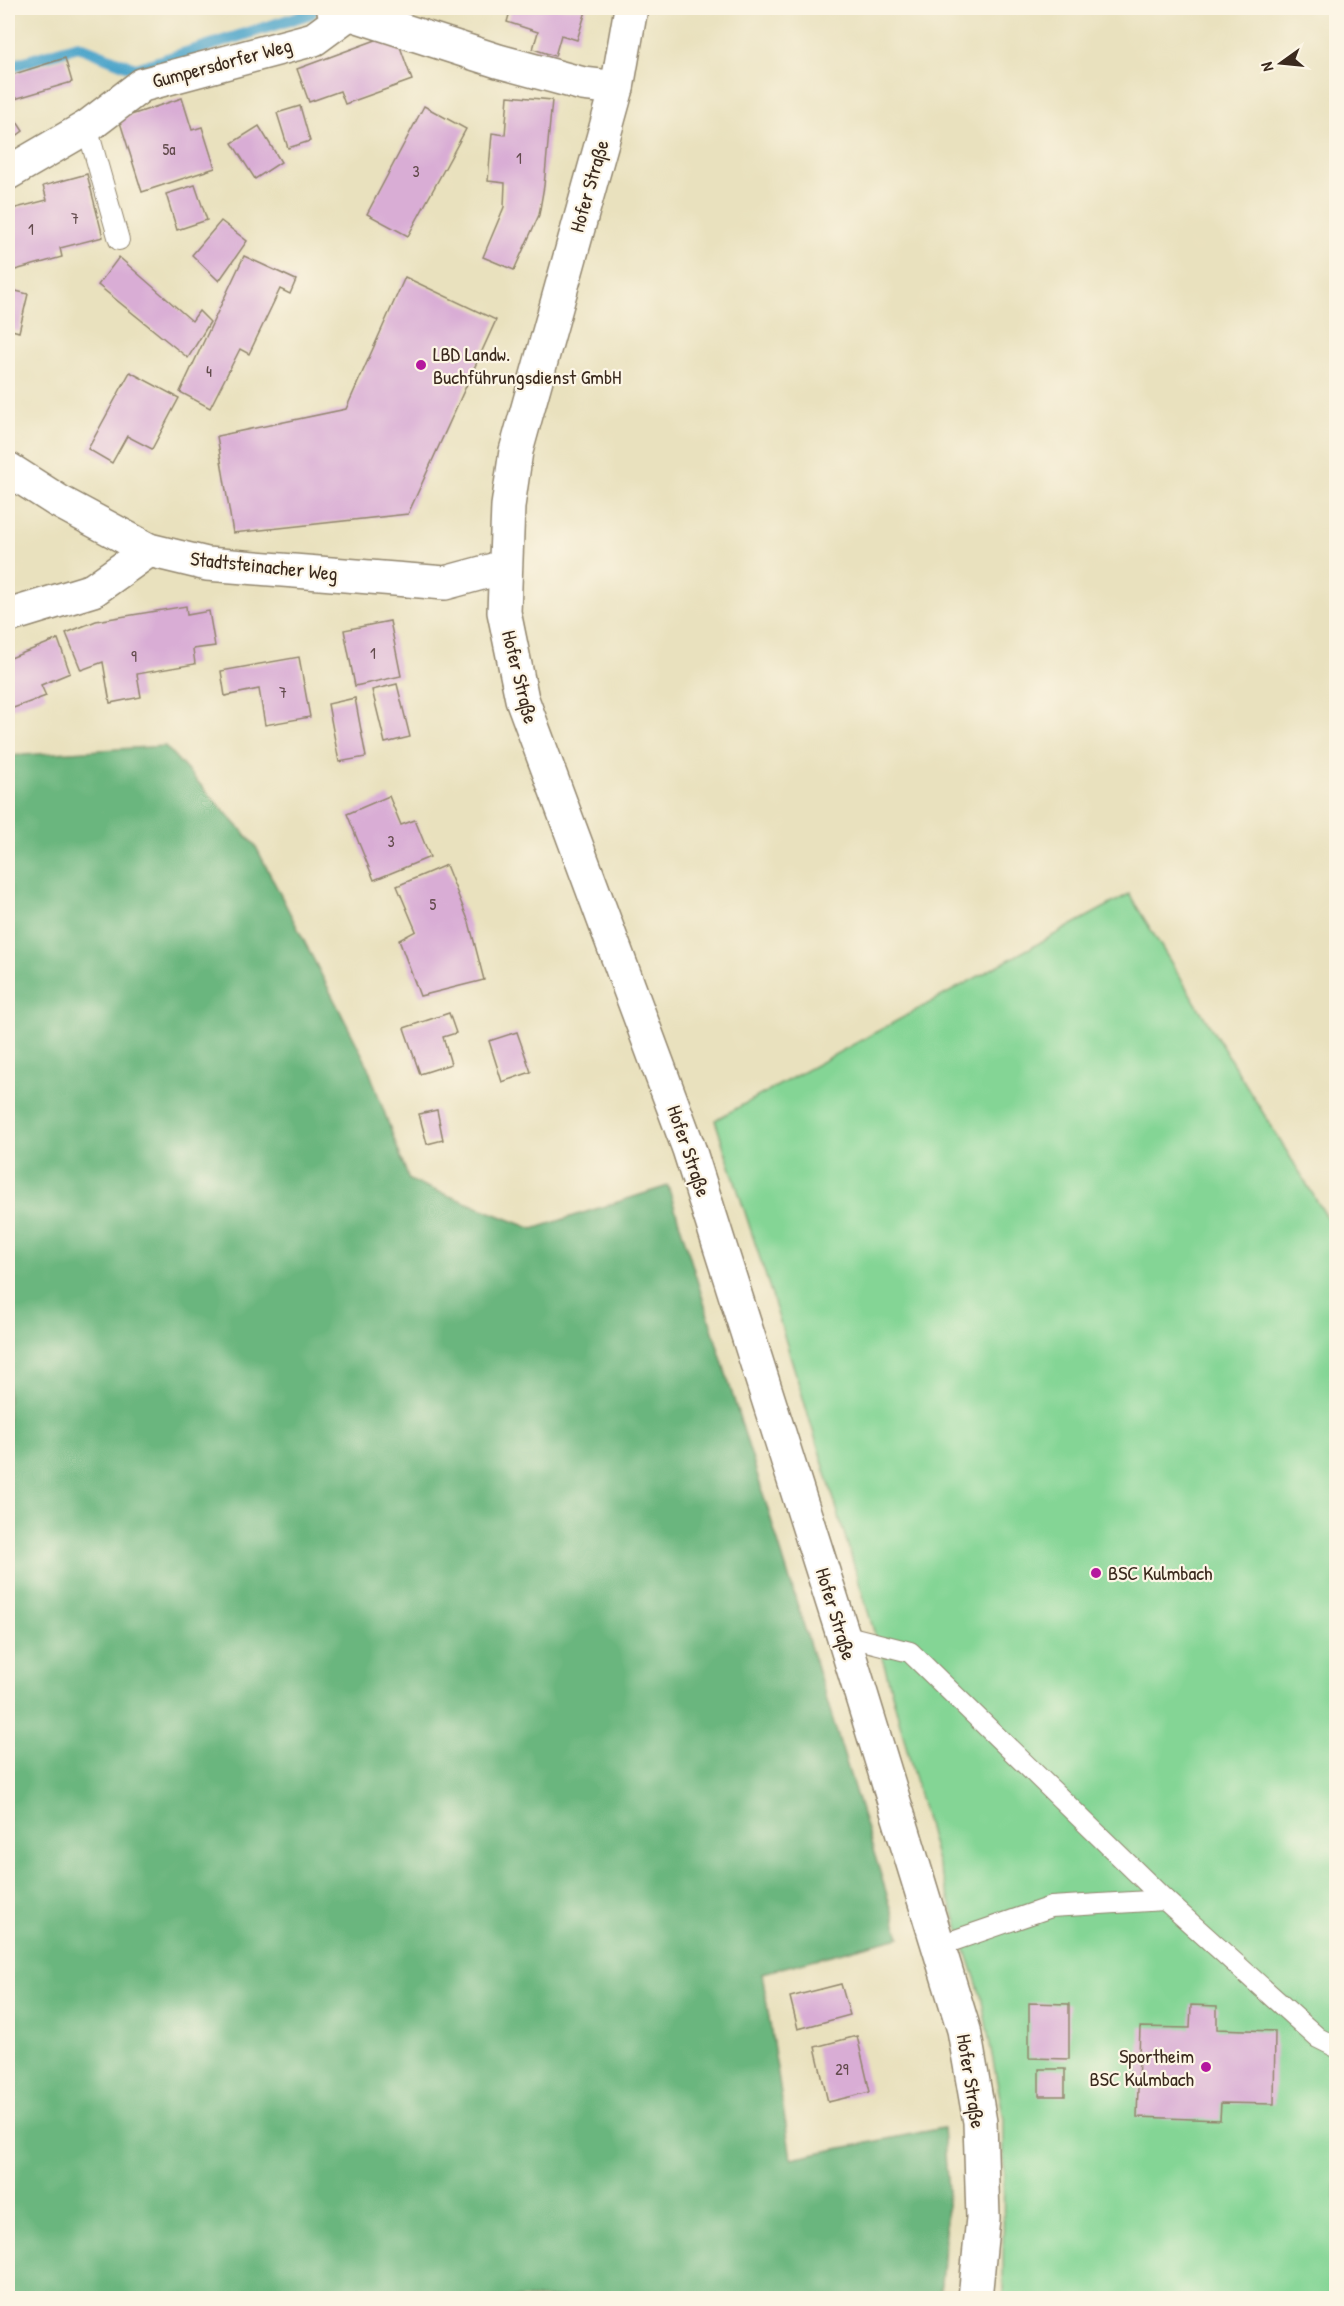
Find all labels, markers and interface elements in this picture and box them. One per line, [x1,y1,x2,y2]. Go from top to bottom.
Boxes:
street label: Gumpersdorfer Weg [149,31,295,94]
north arrow [1251,33,1311,93]
text: N [1255,59,1278,74]
street label: Hofer Straße [562,136,615,235]
house number: 5a [162,138,176,160]
house number: 1 [516,147,522,169]
house number: 3 [412,160,420,182]
house number: 7 [71,207,79,229]
house number: 1 [28,218,34,240]
place label: LBD Landw. Buchführungsdienst GmbH [433,340,621,390]
marker: LBD Landw. Buchführungsdienst GmbH [414,358,428,372]
house number: 4 [206,360,212,382]
street label: Stadtsteinacher Weg [189,544,339,587]
street label: Hofer Straße [496,628,545,726]
house number: 1 [370,642,376,664]
house number: 9 [131,645,137,667]
house number: 7 [279,681,287,703]
house number: 3 [387,830,395,852]
house number: 5 [430,893,437,915]
street label: Hofer Straße [661,1102,718,1200]
place label: BSC Kulmbach [1108,1559,1213,1586]
street label: Hofer Straße [810,1564,863,1663]
marker: BSC Kulmbach [1089,1566,1103,1580]
street label: Hofer Straße [951,2032,992,2130]
place label: Sportheim BSC Kulmbach [1090,2042,1194,2092]
house number: 29 [835,2058,849,2080]
marker: Sportheim BSC Kulmbach [1199,2060,1213,2074]

